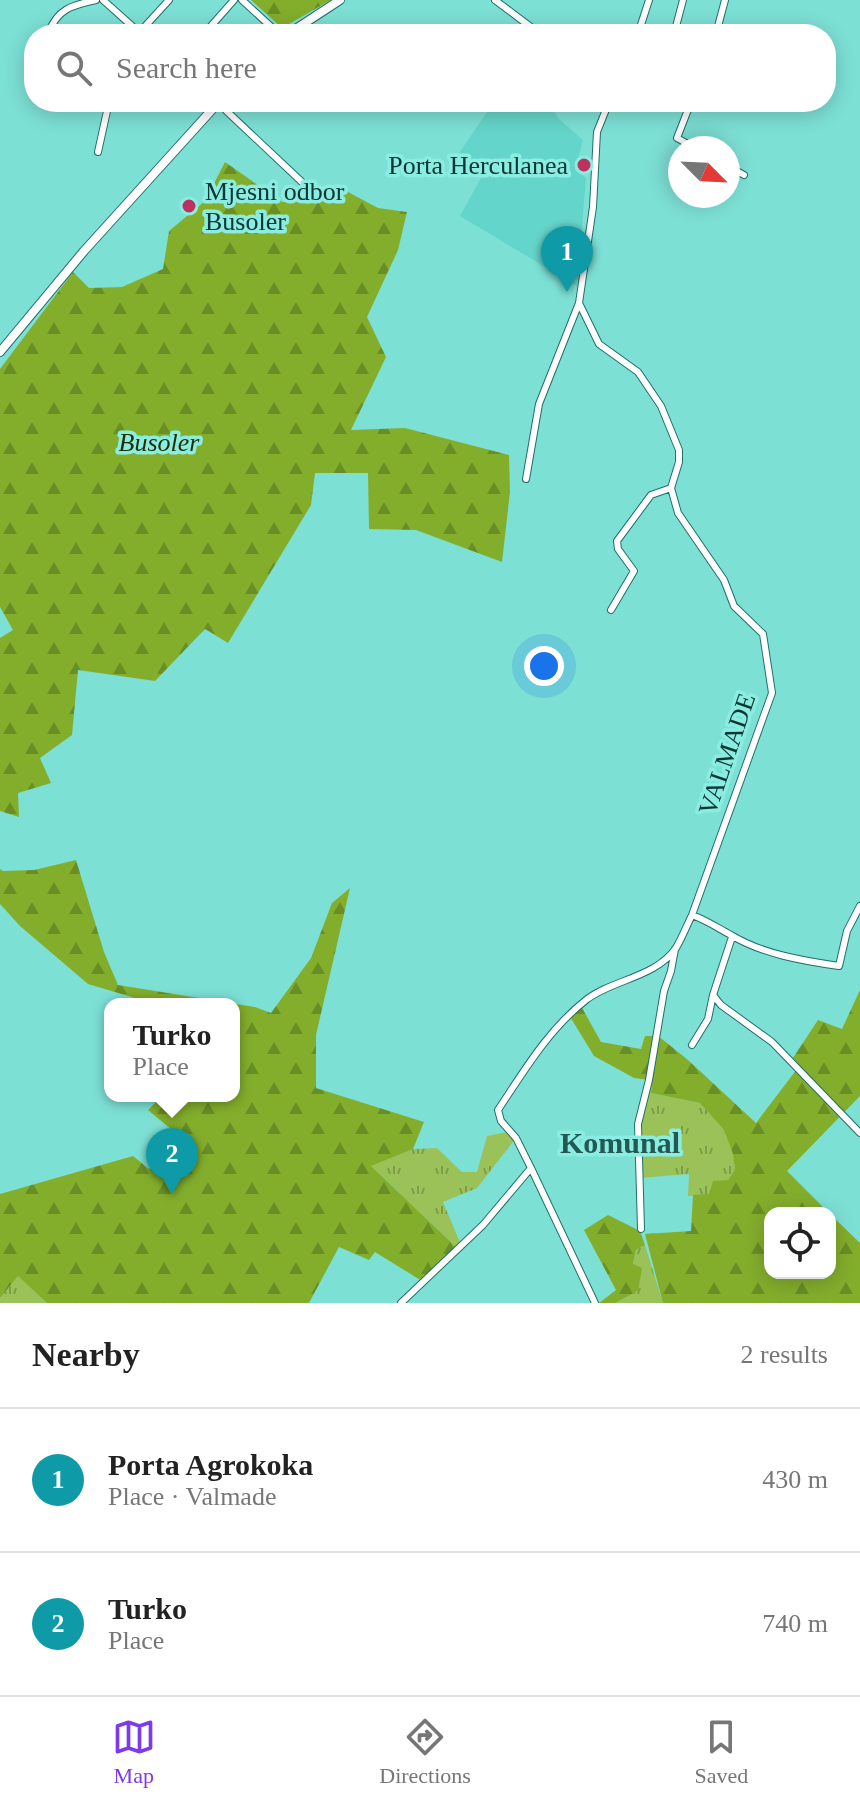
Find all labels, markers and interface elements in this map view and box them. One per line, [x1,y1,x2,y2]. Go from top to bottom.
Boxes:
search box [24,24,836,112]
icon: search [52,46,96,90]
text: Search here [116,51,257,84]
north arrow [668,136,740,208]
place label: Porta Herculanea [388,151,568,180]
marker: Porta Herculanea [575,156,593,174]
place label: Mjesni odbor Busoler [205,177,345,236]
marker: Mjesni odbor Busoler [180,197,198,215]
pin: 1 [541,226,593,292]
park label: Busoler [119,428,200,457]
your location [524,646,564,686]
street label: VALMADE [693,689,761,819]
popup [104,998,240,1102]
text: Turko [133,1018,211,1051]
text: Place [133,1052,189,1081]
district label: Komunal [560,1126,680,1159]
pin: 2 [146,1128,198,1194]
map controls [764,1207,836,1279]
button: locate [764,1207,836,1279]
text: Nearby [32,1336,140,1373]
text: 2 results [741,1340,828,1369]
text: Porta Agrokoka [108,1448,313,1481]
text: 1 [52,1465,65,1494]
text: 430 m [762,1465,828,1494]
text: Place · Valmade [108,1482,276,1511]
text: Turko [108,1592,187,1625]
text: 2 [52,1609,65,1638]
text: 740 m [762,1609,828,1638]
text: Place [108,1626,164,1655]
tab: Map [112,1715,156,1789]
tab: Directions [379,1715,471,1789]
tab: Saved [694,1715,748,1789]

